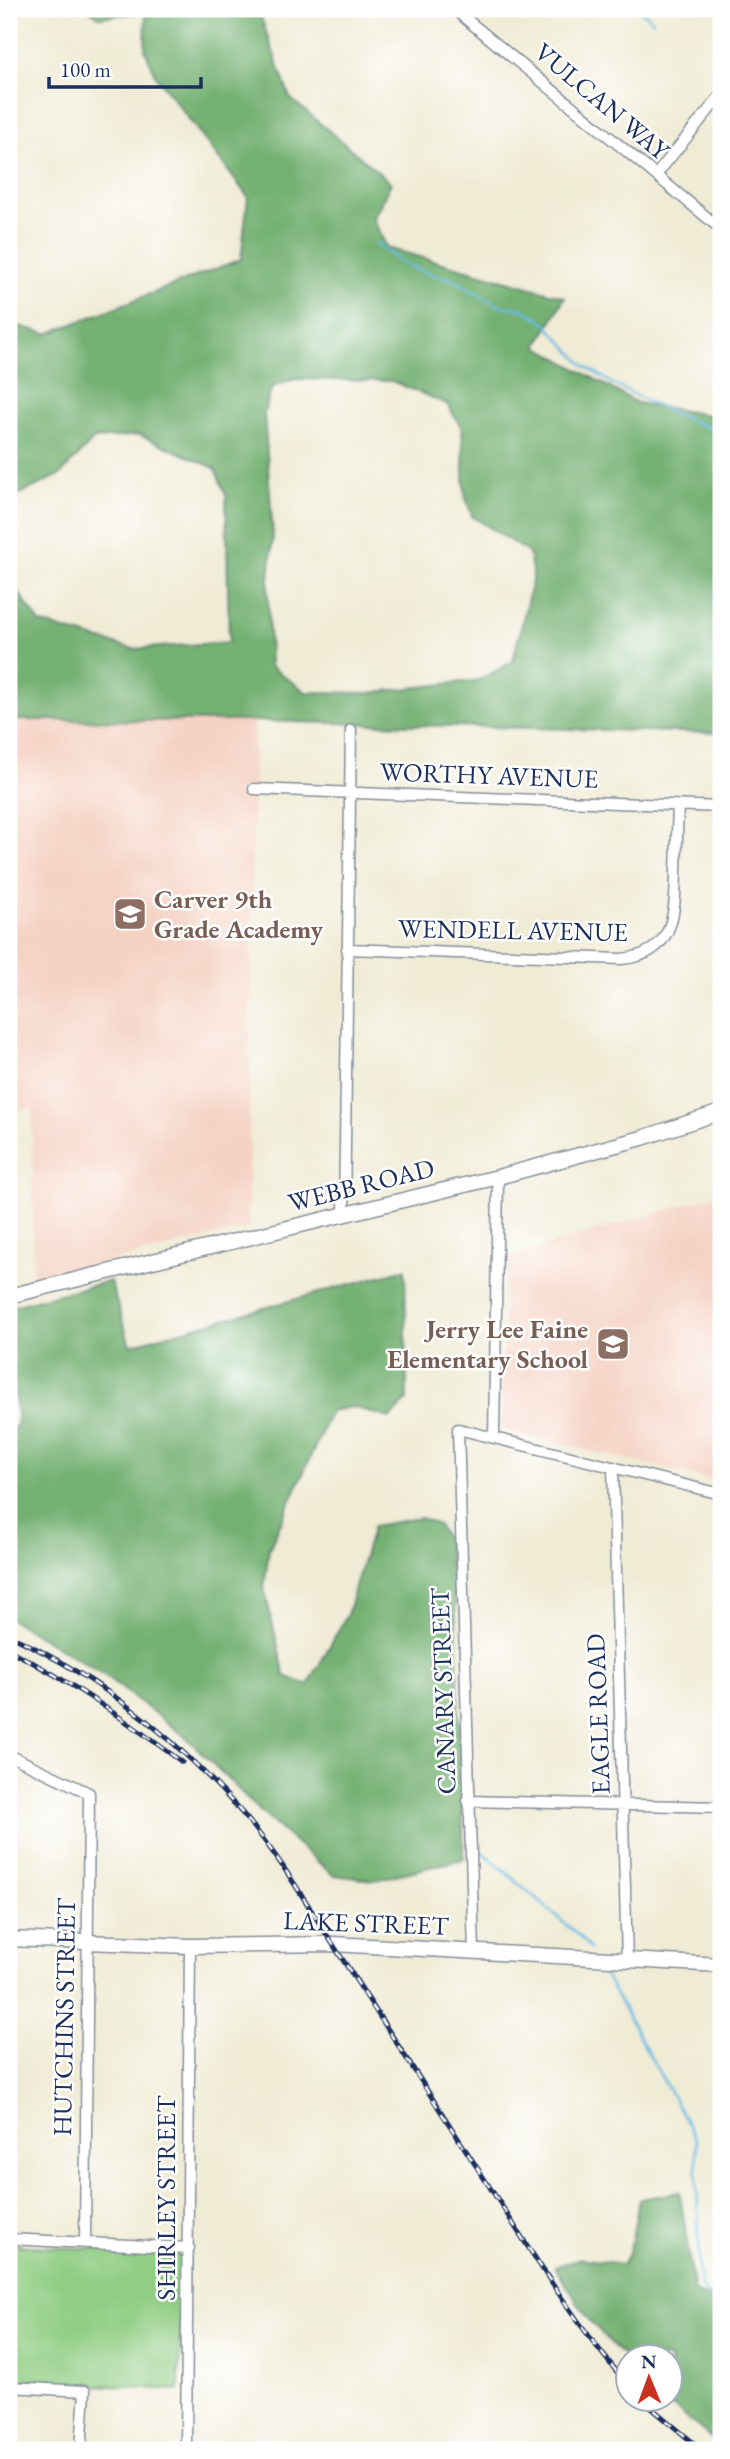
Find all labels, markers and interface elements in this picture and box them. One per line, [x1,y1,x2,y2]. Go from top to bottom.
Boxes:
street label: VULCAN WAY [528,35,678,169]
scale bar [49,46,201,90]
text: 100 m [60,56,111,83]
street label: WORTHY AVENUE [379,754,599,796]
place label: Carver 9th Grade Academy [154,882,324,946]
school or university icon: Carver 9th Grade Academy [111,895,149,933]
street label: WENDELL AVENUE [398,911,629,949]
street label: WEBB ROAD [284,1150,438,1220]
place label: Jerry Lee Faine Elementary School [387,1312,588,1376]
school or university icon: Jerry Lee Faine Elementary School [594,1325,632,1363]
street label: CANARY STREET [422,1587,464,1795]
street label: EAGLE ROAD [578,1633,618,1795]
street label: HUTCHINS STREET [45,1897,83,2136]
street label: LAKE STREET [283,1903,450,1943]
street label: SHIRLEY STREET [149,2095,183,2301]
north arrow [614,2344,684,2414]
text: N [641,2349,657,2374]

